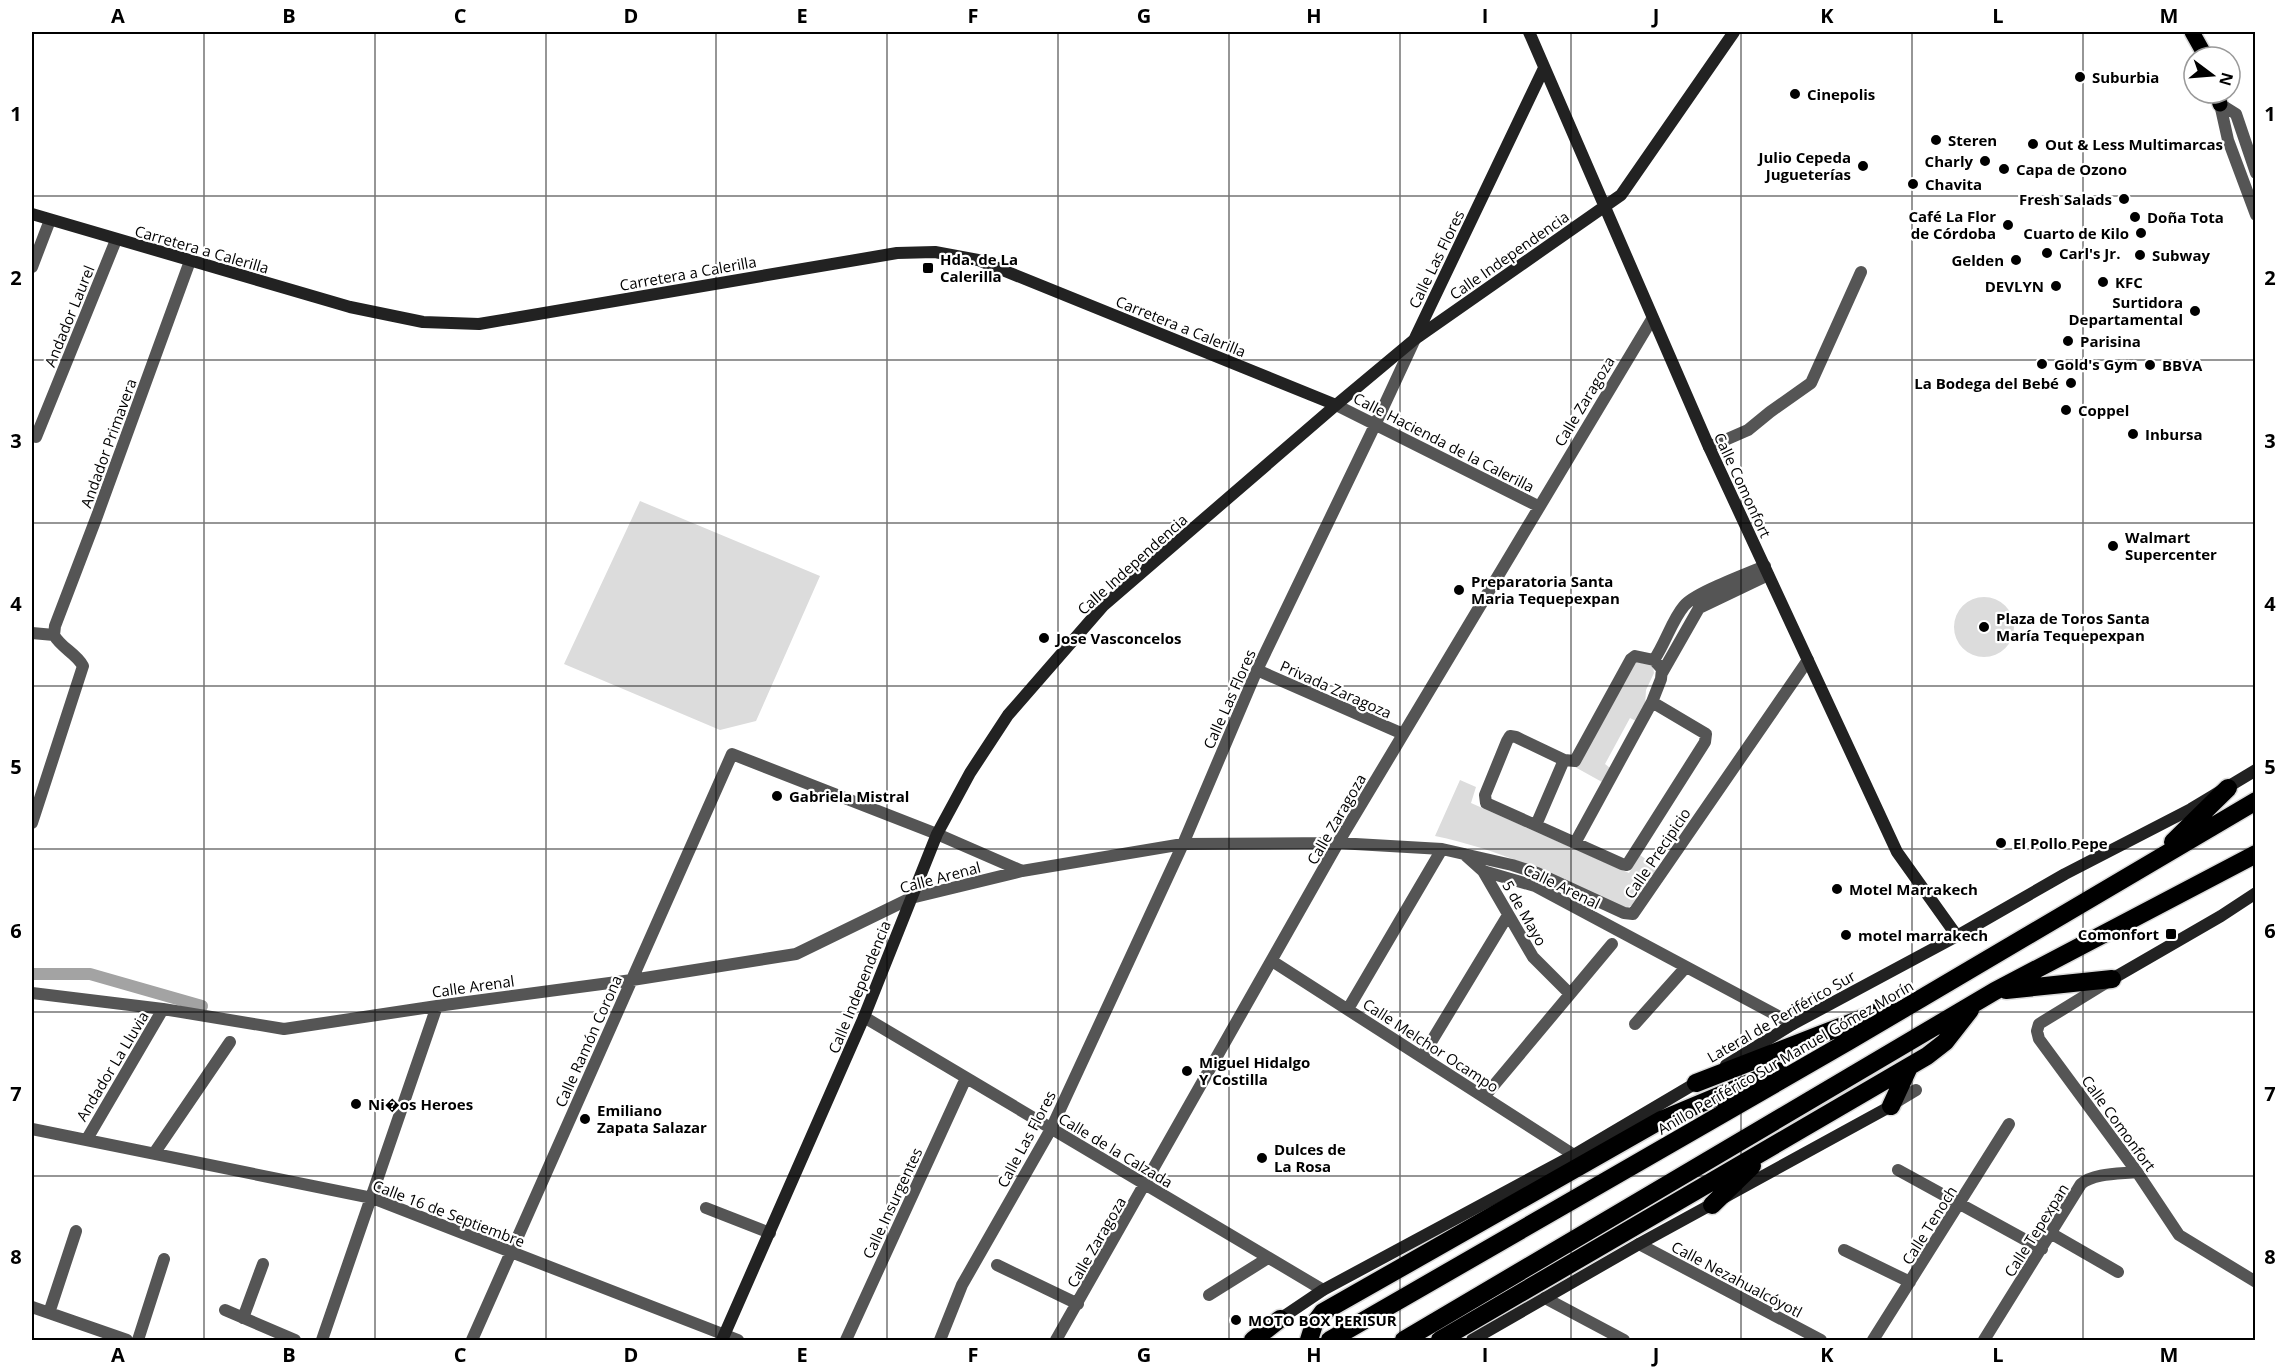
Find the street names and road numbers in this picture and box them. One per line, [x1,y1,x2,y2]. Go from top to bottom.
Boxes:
street label: Calle Las Flores [1404,206,1468,312]
street label: Calle Independencia [1445,206,1573,304]
street label: Carretera a Calerilla [133,220,271,278]
street label: Carretera a Calerilla [618,251,758,295]
street label: Andador Laurel [39,262,99,370]
street label: Carretera a Calerilla [1113,291,1249,361]
street label: Calle Zaragoza [1549,352,1619,450]
street label: Andador Primavera [75,376,141,510]
street label: Calle Hacienda de la Calerilla [1350,388,1538,496]
street label: Calle Comonfort [1710,429,1776,541]
street label: Calle Independencia [1073,509,1191,619]
street label: Calle Las Flores [1198,646,1260,752]
street label: Privada Zaragoza [1277,655,1395,723]
street label: Calle Zaragoza [1302,770,1370,868]
street label: Calle Precipicio [1619,804,1695,902]
street label: Calle Arenal [897,857,983,897]
street label: Calle Arenal [1520,859,1604,913]
street label: 5 de Mayo [1498,877,1552,949]
street label: Calle Independencia [823,918,895,1056]
street label: Lateral de Periférico Sur [1703,965,1859,1067]
street label: Calle Arenal [430,970,516,1002]
street label: Calle Ramón Corona [550,972,626,1110]
street label: Anillo Periférico Sur Manuel Gómez Morín [1653,975,1917,1139]
street label: Calle Melchor Ocampo [1359,994,1503,1096]
street label: Andador La Lluvia [71,1007,153,1125]
street label: Calle Comonfort [2077,1071,2161,1175]
street label: Calle Las Flores [992,1087,1060,1191]
street label: Calle de la Calzada [1055,1108,1177,1192]
street label: Calle Insurgentes [858,1144,926,1262]
street label: Calle 16 de Septiembre [370,1175,528,1251]
street label: Calle Tepexpan [1999,1180,2073,1280]
street label: Calle Tenoch [1897,1182,1961,1268]
street label: Calle Zaragoza [1062,1193,1130,1291]
street label: Calle Nezahualcóyotl [1668,1236,1806,1322]

